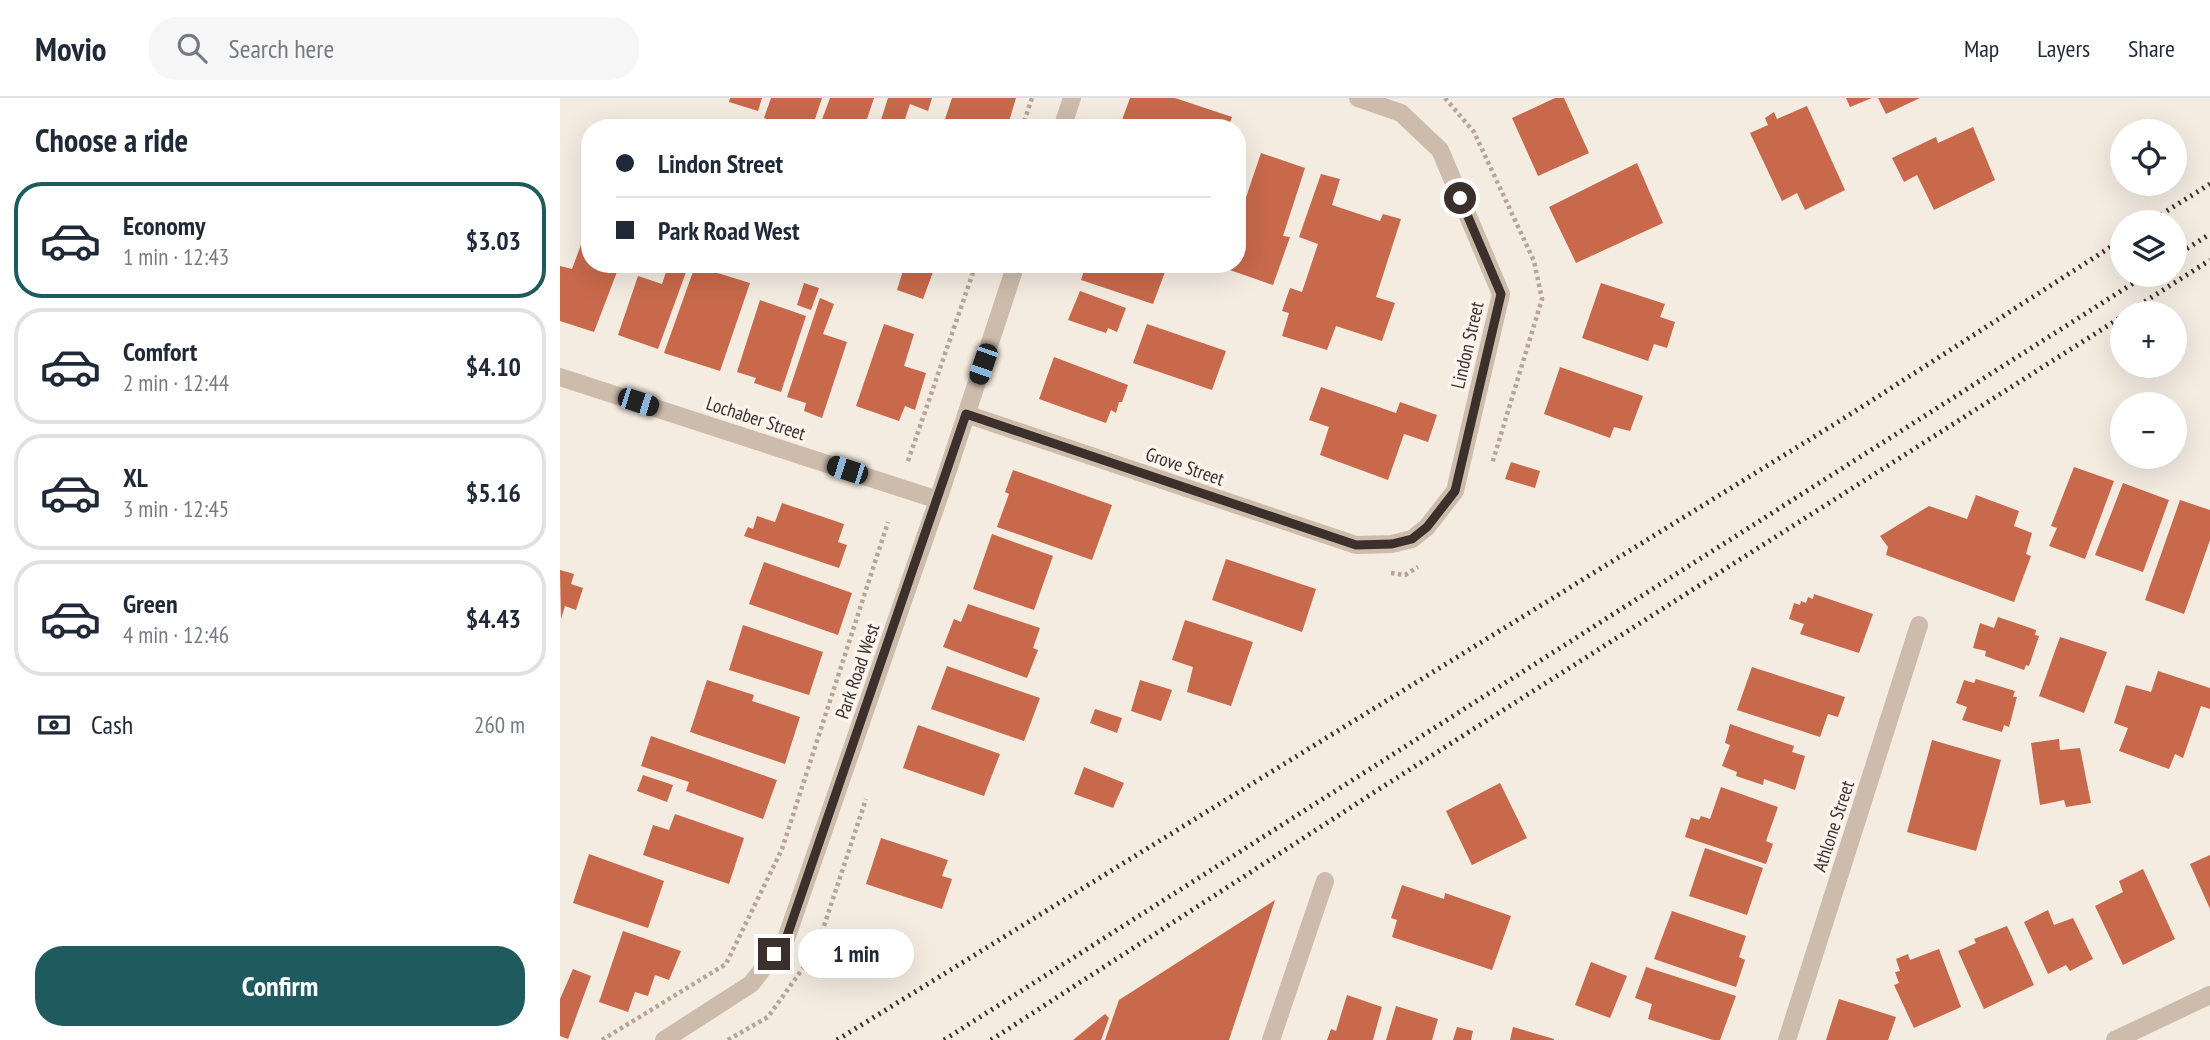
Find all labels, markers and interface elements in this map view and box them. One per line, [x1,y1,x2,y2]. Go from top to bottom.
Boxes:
search box [149,17,639,80]
text: Movio [35,27,107,70]
icon: search [173,29,211,67]
text: Search here [229,32,334,65]
text: Map [1964,33,1999,64]
text: Layers [2037,33,2090,64]
text: Share [2128,33,2175,64]
text: Choose a ride [35,119,188,161]
map controls [2110,119,2187,469]
button: locate [2110,119,2187,196]
text: Lindon Street [658,147,783,180]
route start [1444,182,1476,214]
icon: car [39,209,102,272]
text: Economy [123,209,205,242]
button: layers [2110,210,2187,287]
text: Park Road West [658,214,800,247]
text: $3.03 [466,224,521,257]
text: 1 min · 12:43 [123,242,229,271]
street label: Lindon Street [1445,298,1489,391]
button: + [2110,301,2187,378]
icon: car [39,335,102,398]
text: Comfort [123,335,197,368]
car [967,341,1000,387]
text: $4.10 [466,350,521,383]
text: 2 min · 12:44 [123,368,229,397]
car [615,386,662,418]
street label: Lochaber Street [703,391,809,446]
button: − [2110,392,2187,469]
street label: Grove Street [1143,441,1228,491]
car [824,454,871,486]
icon: car [39,461,102,524]
text: XL [123,461,148,494]
text: $5.16 [466,476,521,509]
text: 3 min · 12:45 [123,494,229,523]
icon: car [39,587,102,650]
text: Green [123,587,178,620]
text: $4.43 [466,602,521,635]
street label: Park Road West [829,619,885,722]
text: 4 min · 12:46 [123,620,229,649]
icon: cash [35,706,73,744]
text: Cash [91,708,133,741]
text: 260 m [474,710,525,739]
street label: Athlone Street [1807,777,1859,875]
callout: 1 min [798,930,914,978]
route end [758,938,790,970]
text: 1 min [833,939,879,968]
button: Confirm [35,946,525,1026]

